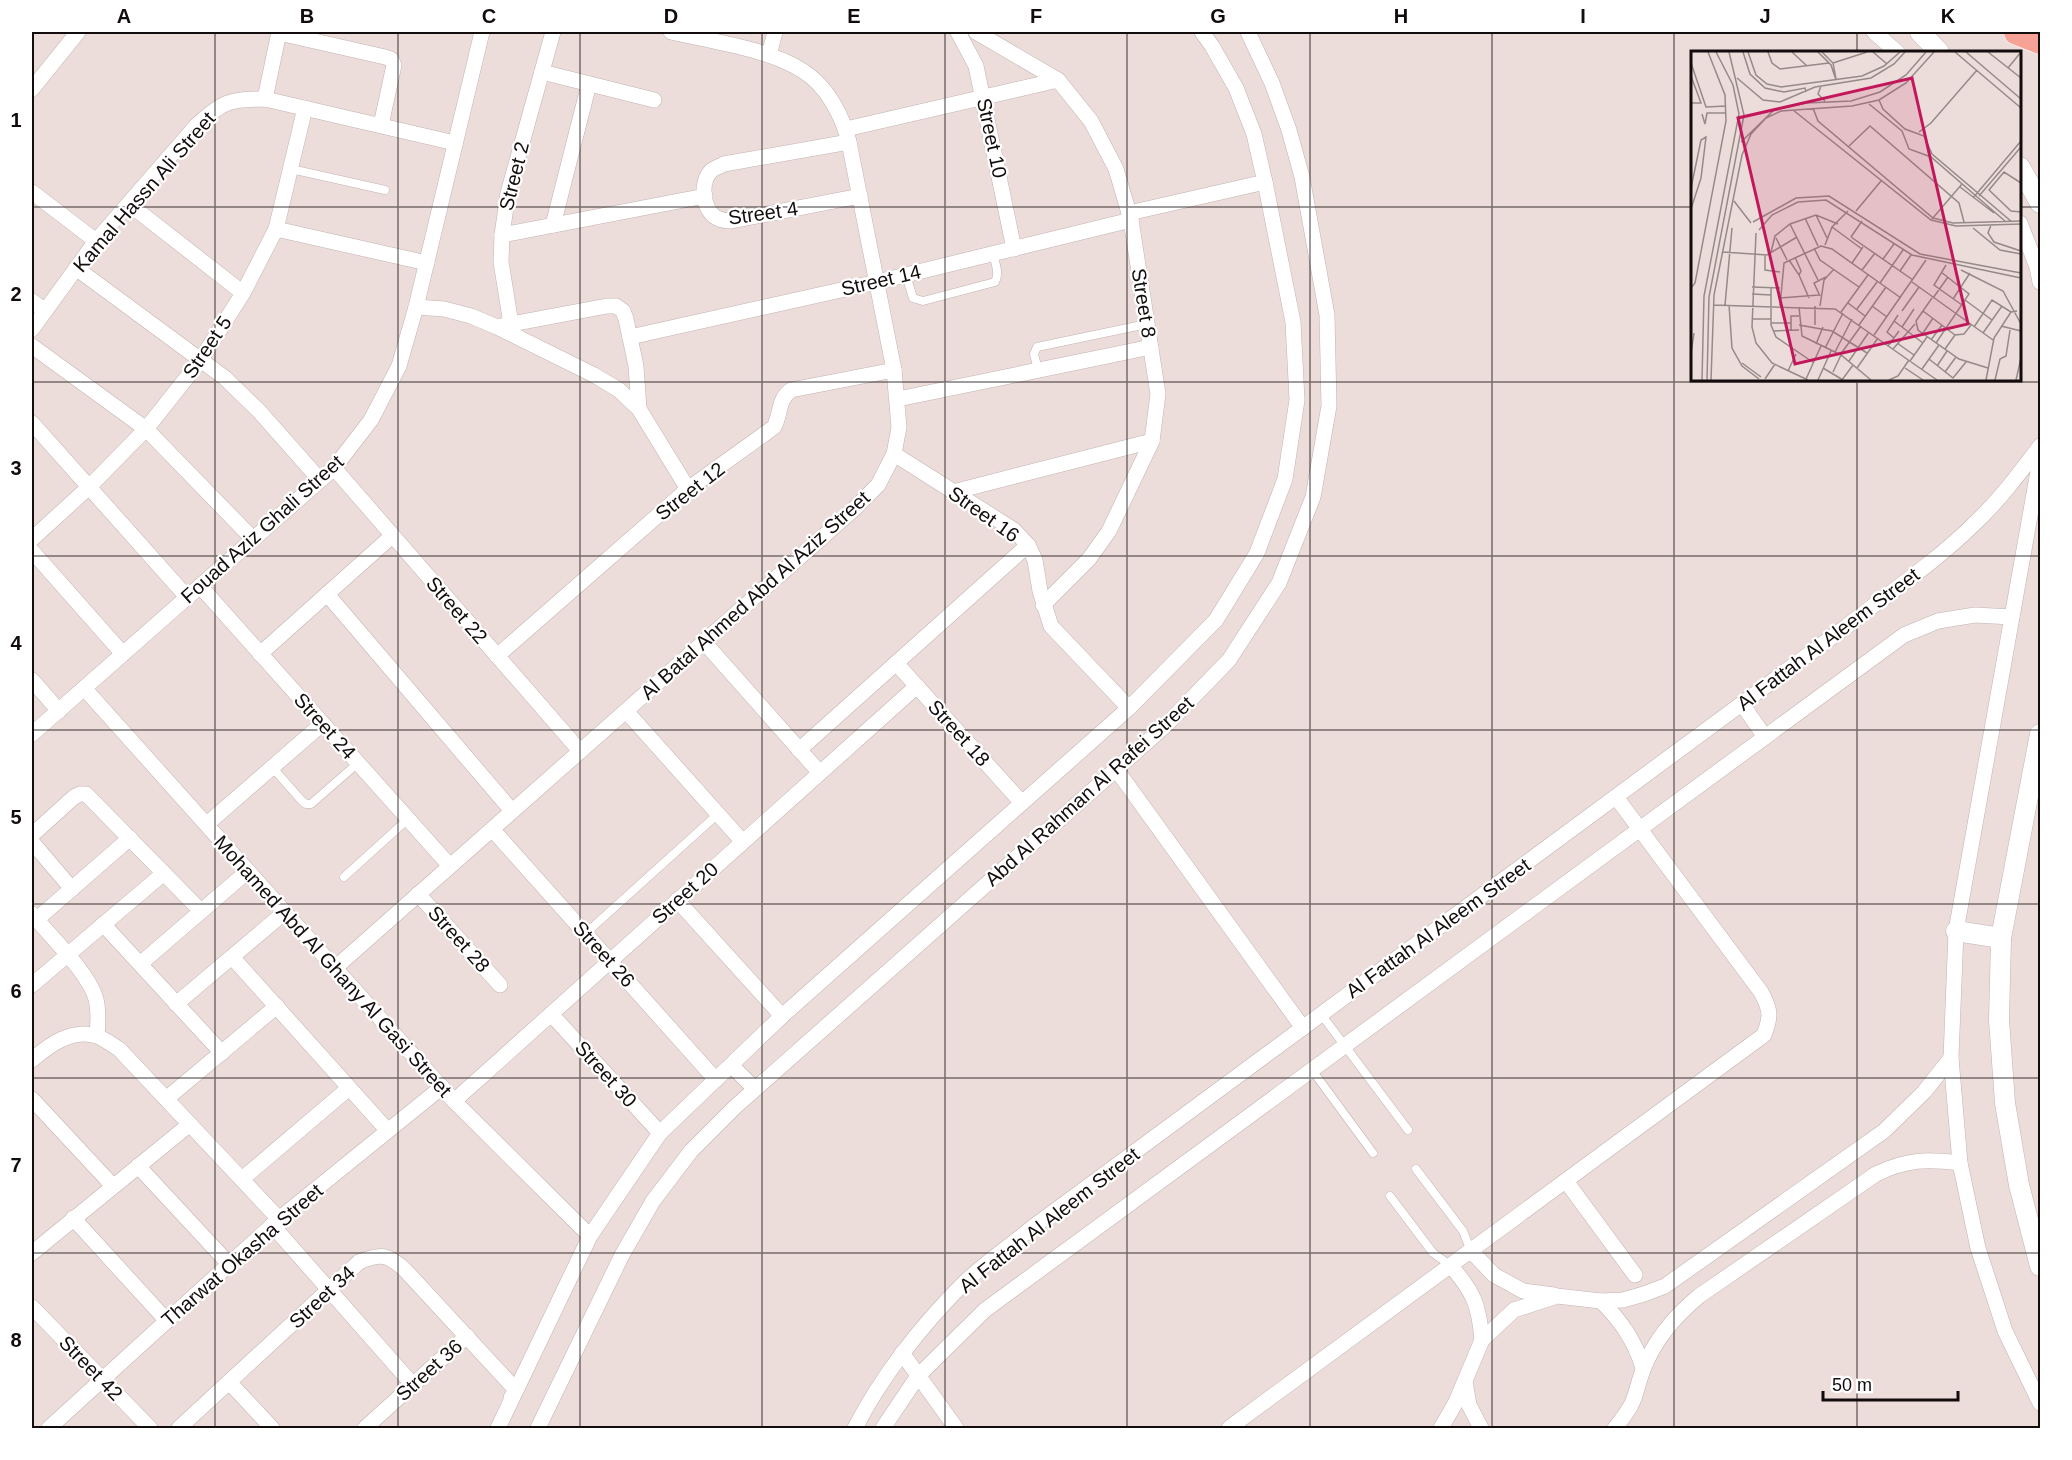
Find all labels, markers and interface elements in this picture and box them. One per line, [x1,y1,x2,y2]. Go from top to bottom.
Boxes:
text: A [117,5,131,27]
text: B [300,5,314,27]
text: C [482,5,496,27]
text: D [664,5,678,27]
text: E [847,5,861,27]
text: F [1030,5,1042,27]
text: G [1210,5,1226,27]
text: H [1394,5,1408,27]
text: I [1580,5,1586,27]
text: J [1759,5,1771,27]
text: K [1941,5,1956,27]
inset map [1691,51,2021,381]
street label: Street 10 [973,96,1011,180]
street label: Kamal Hassn Ali Street [69,107,220,276]
text: 1 [10,109,22,131]
street label: Street 2 [495,139,533,213]
street label: Street 4 [727,197,799,229]
street label: Street 14 [839,260,923,300]
street label: Street 8 [1128,267,1160,339]
text: 2 [10,283,22,305]
street label: Street 5 [178,312,236,382]
street label: Fouad Aziz Ghali Street [177,450,348,607]
text: 3 [10,457,22,479]
street label: Street 12 [651,457,729,525]
street label: Street 16 [944,482,1024,546]
street label: Al Batal Ahmed Abd Al Aziz Street [636,486,874,704]
street label: Al Fattah Al Aleem Street [1733,563,1924,715]
street label: Street 22 [422,572,492,648]
text: 4 [10,632,22,654]
street label: Street 24 [290,688,360,764]
street label: Abd Al Rahman Al Rafei Street [980,691,1198,890]
street label: Street 18 [924,695,994,771]
text: 5 [10,806,22,828]
street label: Mohamed Abd Al Ghany Al Gasi Street [210,831,456,1101]
street label: Al Fattah Al Aleem Street [1342,854,1535,1002]
street label: Street 20 [647,858,723,928]
street label: Street 28 [424,901,494,977]
street label: Street 26 [569,916,639,992]
text: 6 [10,980,22,1002]
street label: Street 30 [571,1036,641,1112]
street label: Al Fattah Al Aleem Street [955,1143,1144,1297]
text: 7 [10,1154,22,1176]
street label: Tharwat Okasha Street [157,1179,327,1331]
street label: Street 34 [285,1261,359,1333]
text: 8 [10,1329,22,1351]
street label: Street 42 [55,1331,127,1405]
street label: Street 36 [391,1335,467,1405]
scale bar [1823,1364,1958,1402]
text: 50 m [1832,1375,1872,1395]

